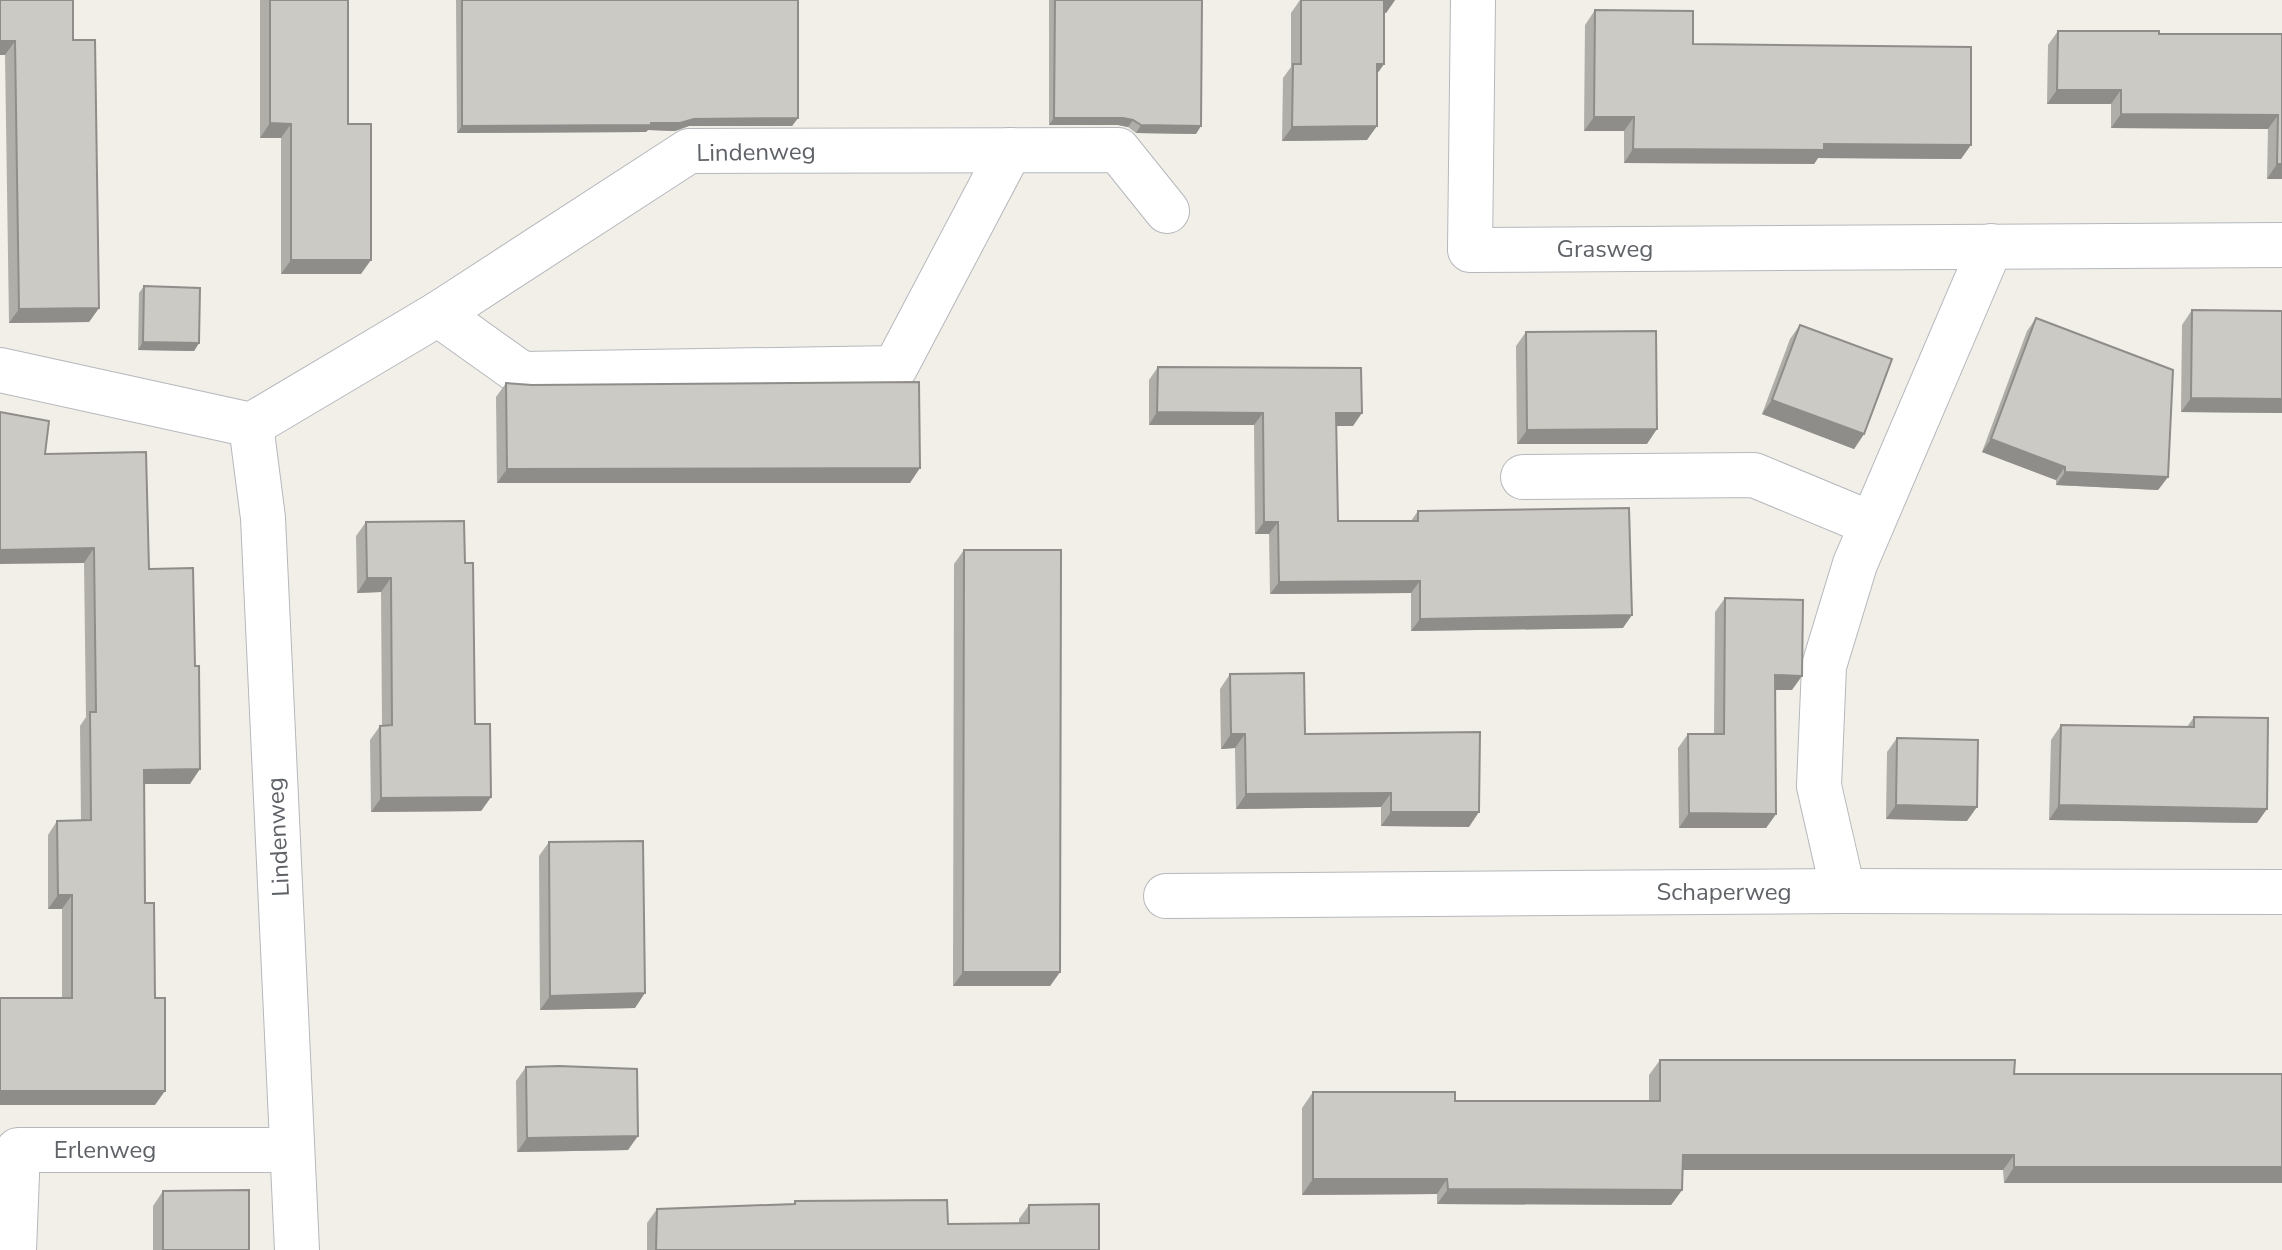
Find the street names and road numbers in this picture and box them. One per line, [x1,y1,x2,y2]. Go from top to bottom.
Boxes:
street label: Lindenweg [696,135,816,169]
street label: Grasweg [1557,233,1653,265]
street label: Lindenweg [259,777,297,897]
street label: Schaperweg [1656,876,1792,908]
street label: Erlenweg [54,1134,156,1166]

